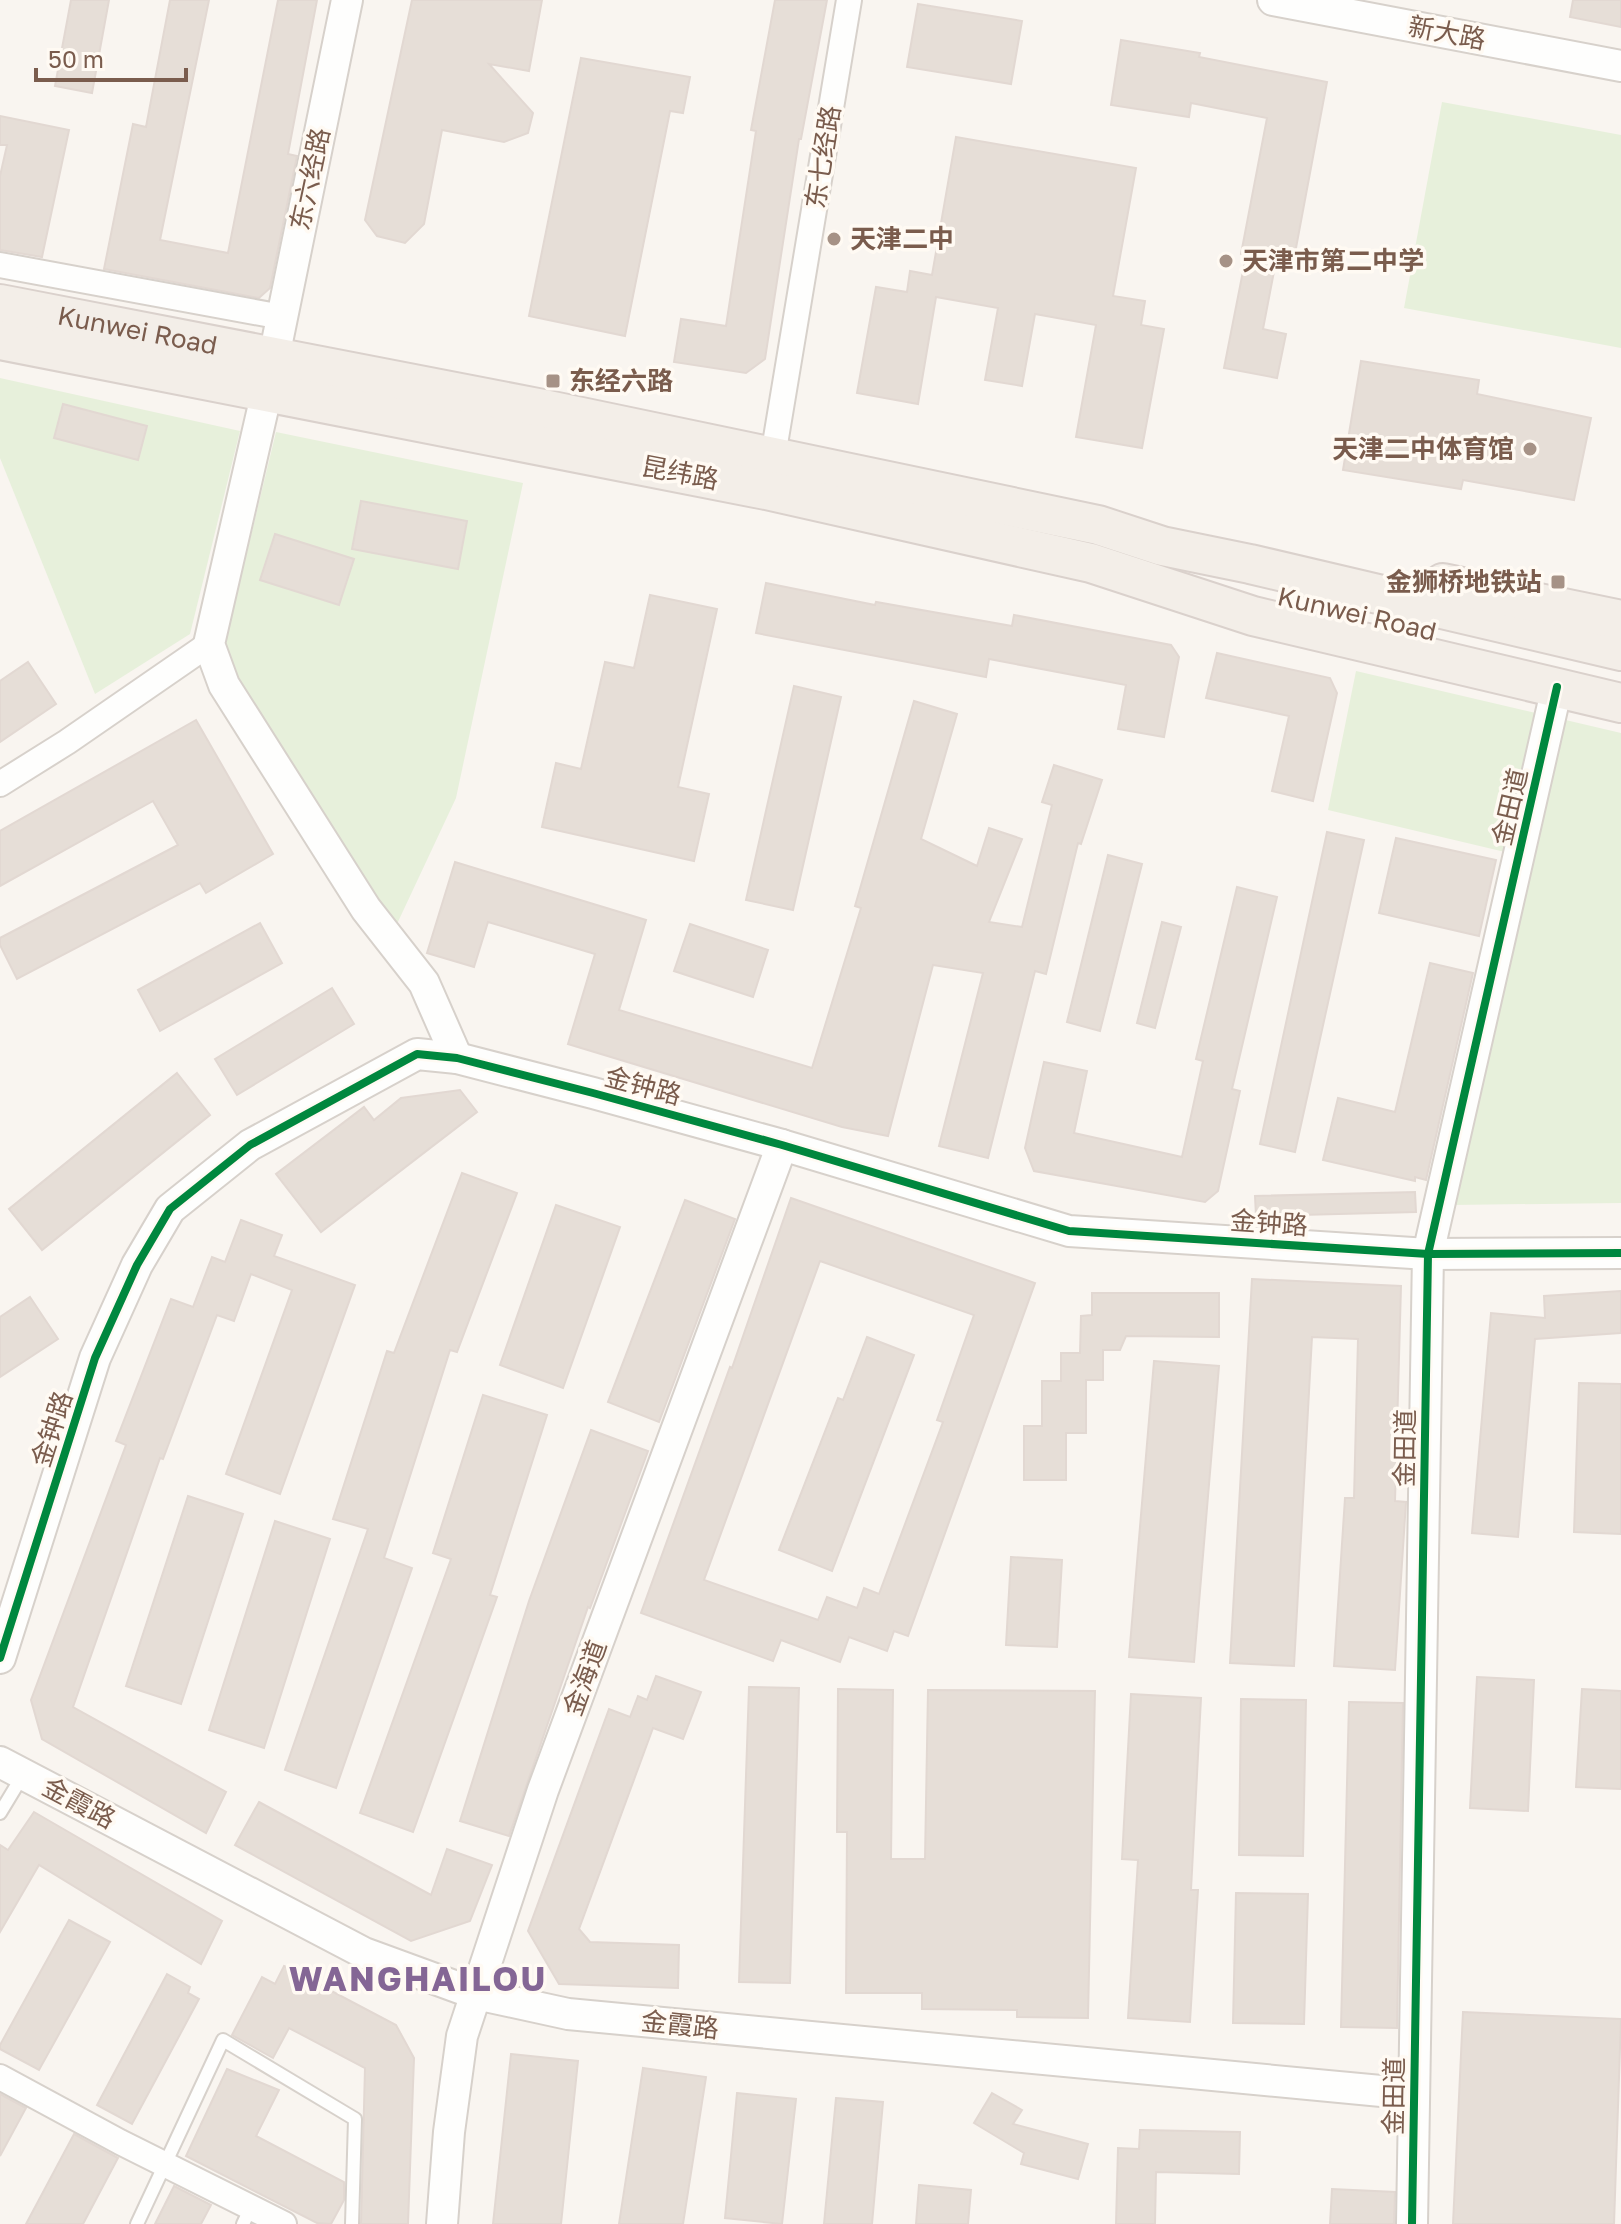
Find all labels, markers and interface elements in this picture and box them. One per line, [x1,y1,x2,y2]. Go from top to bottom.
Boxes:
street label: 新大路 [1406,10,1488,55]
scale bar [36,32,186,82]
text: 50 m [48,44,104,73]
street label: 东七经路 [799,103,846,211]
street label: 东六经路 [284,125,335,233]
place label: 天津二中 [850,223,954,254]
marker: 天津二中 [825,230,843,248]
place label: 天津市第二中学 [1242,245,1424,276]
marker: 天津市第二中学 [1217,252,1235,270]
street label: Kunwei Road [55,299,220,361]
place label: 东经六路 [569,365,673,396]
marker: 东经六路 [544,372,562,390]
place label: 天津二中体育馆 [1332,433,1514,464]
marker: 天津二中体育馆 [1521,440,1539,458]
street label: 昆纬路 [639,450,721,495]
place label: 金狮桥地铁站 [1386,566,1542,597]
marker: 金狮桥地铁站 [1549,573,1567,591]
street label: Kunwei Road [1275,580,1439,647]
street label: 金田道 [1486,765,1533,848]
street label: 金钟路 [601,1060,685,1111]
street label: 金钟路 [1229,1204,1309,1241]
street label: 金钟路 [25,1387,78,1471]
street label: 金田道 [1388,1409,1421,1487]
street label: 金海道 [557,1636,612,1720]
street label: 金霞路 [38,1771,121,1835]
district label: WANGHAILOU [289,1958,547,1998]
street label: 金霞路 [640,2005,720,2044]
street label: 金田道 [1377,2057,1410,2135]

